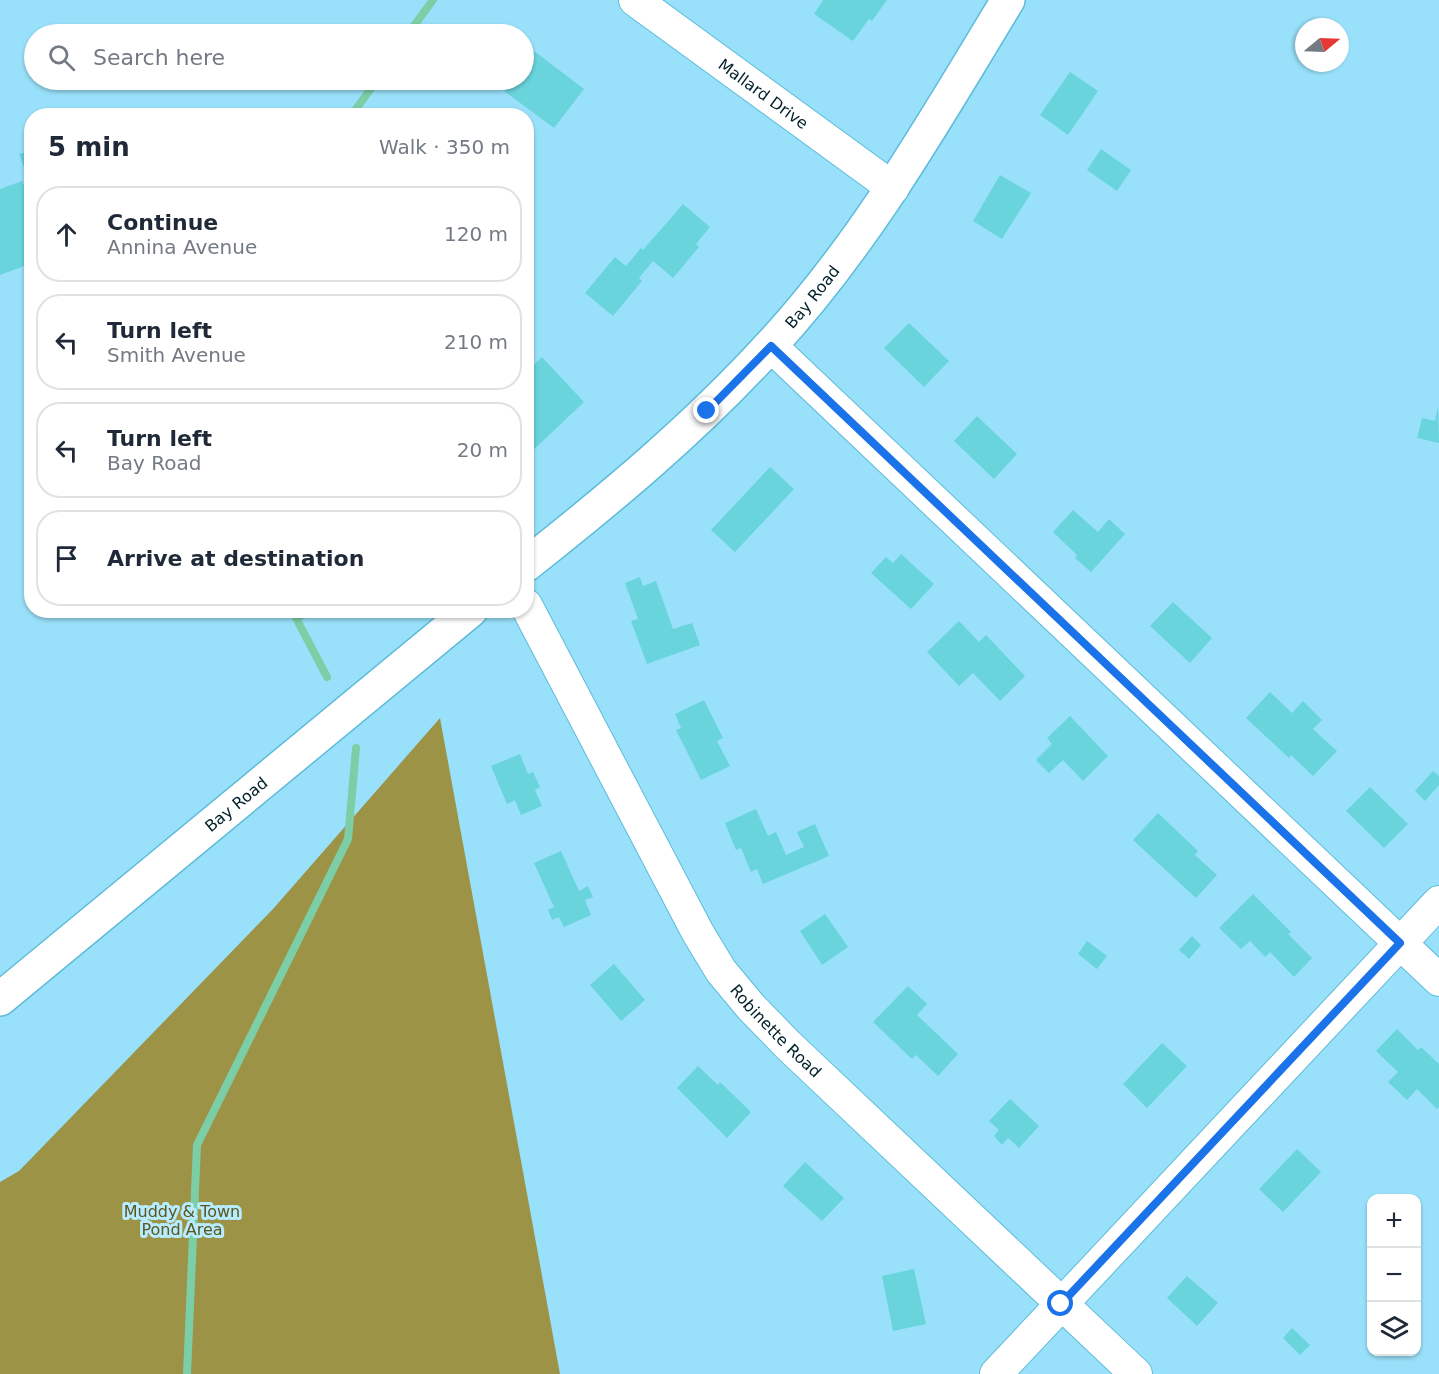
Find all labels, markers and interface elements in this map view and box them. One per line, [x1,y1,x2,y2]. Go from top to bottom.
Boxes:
north arrow [1295,18,1349,72]
search box [24,24,534,90]
icon: search [45,41,78,74]
text: Search here [93,45,225,70]
street label: Mallard Drive [715,55,812,133]
text: 5 min [48,132,130,162]
text: Walk · 350 m [379,135,510,159]
text: Continue [107,210,218,235]
icon: ahead [50,218,83,251]
text: 120 m [444,222,508,246]
text: Annina Avenue [107,235,257,259]
street label: Bay Road [781,262,843,332]
text: Turn left [107,318,212,343]
icon: left [50,326,83,359]
text: 210 m [444,330,508,354]
text: Smith Avenue [107,343,246,367]
route end [693,397,719,423]
text: Turn left [107,426,212,451]
icon: left [50,434,83,467]
text: 20 m [457,438,508,462]
text: Bay Road [107,451,201,475]
icon: arrive [50,542,83,575]
text: Arrive at destination [107,546,364,571]
street label: Bay Road [201,773,271,836]
street label: Robinette Road [726,980,825,1081]
map controls [1367,1194,1421,1356]
button: + [1367,1194,1421,1248]
park label: Muddy & Town Pond Area [124,1202,240,1239]
button: − [1367,1248,1421,1302]
route start [1047,1290,1073,1316]
button: layers [1367,1302,1421,1356]

